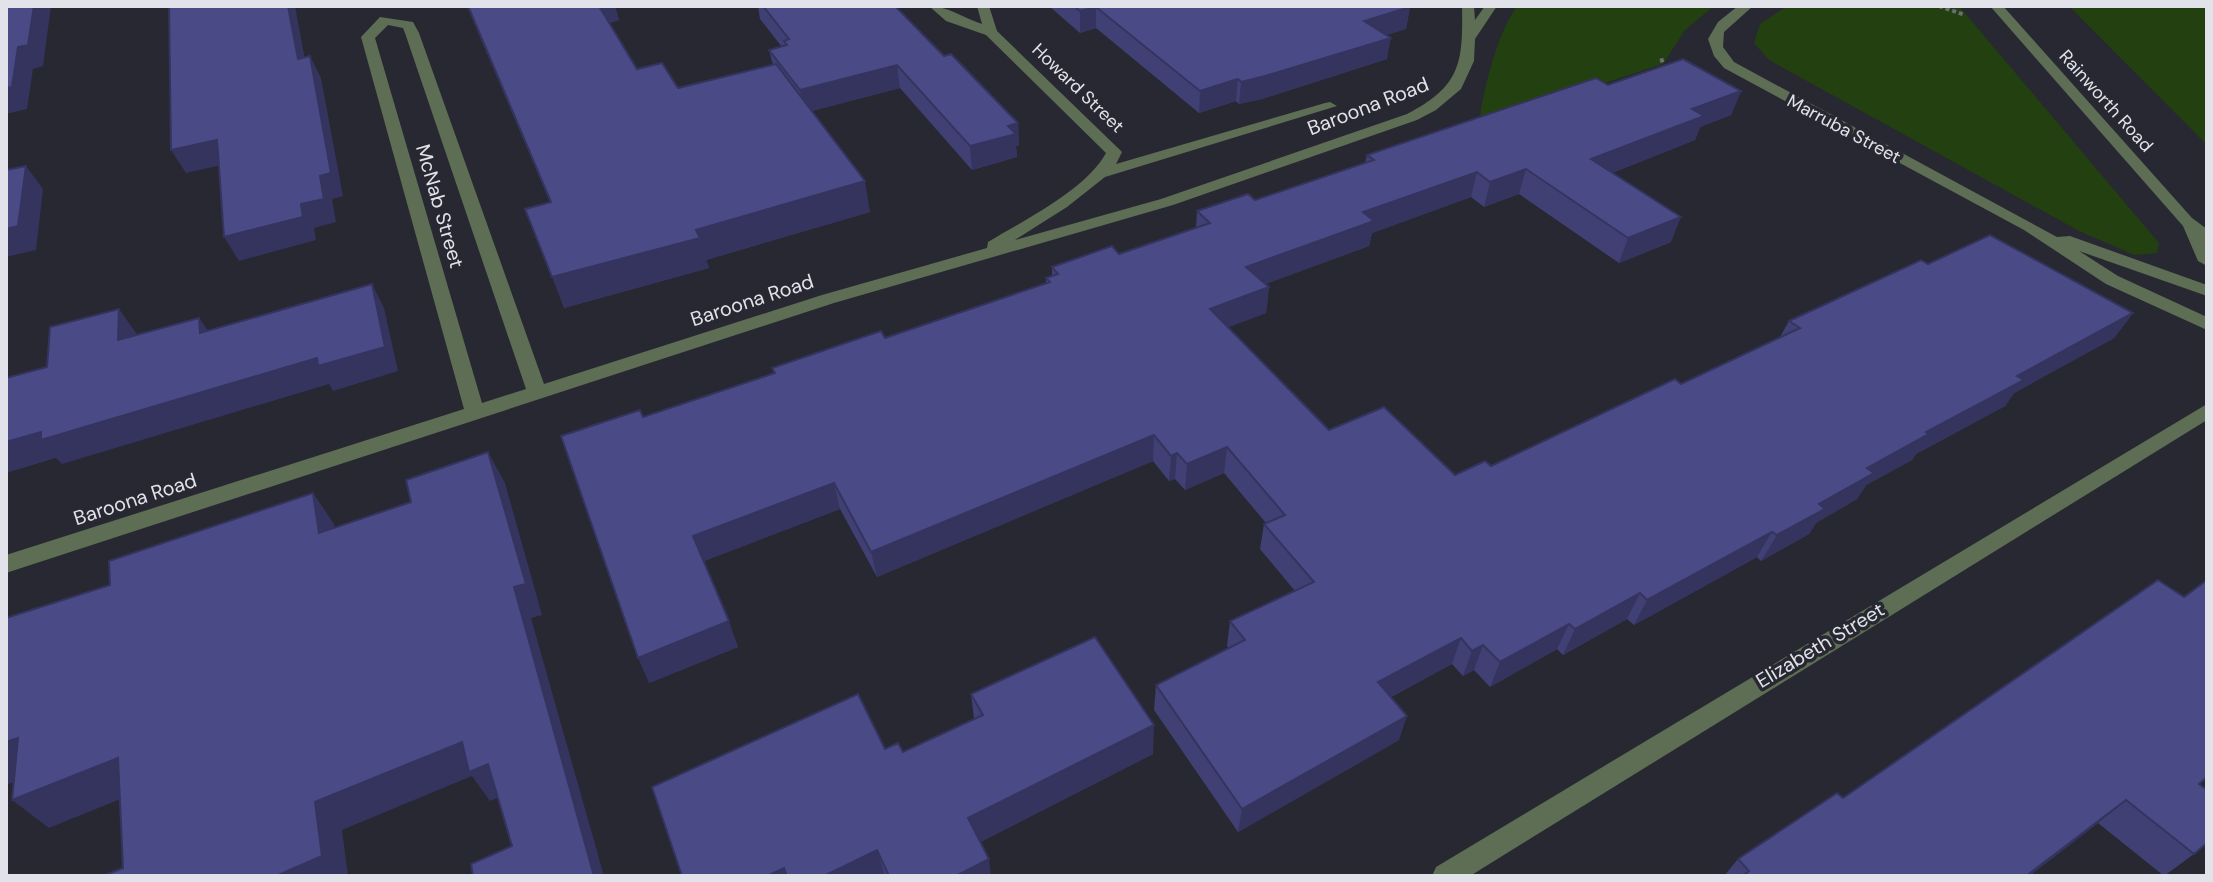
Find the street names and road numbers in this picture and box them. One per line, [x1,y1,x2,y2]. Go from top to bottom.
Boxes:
street label: Howard Street [1027,38,1129,138]
street label: Rainworth Road [2054,45,2158,157]
street label: Baroona Road [1304,71,1432,141]
street label: Marruba Street [1783,89,1905,169]
street label: McNab Street [410,141,470,271]
street label: Baroona Road [687,268,817,332]
street label: Baroona Road [70,467,200,531]
street label: Elizabeth Street [1751,596,1889,694]

